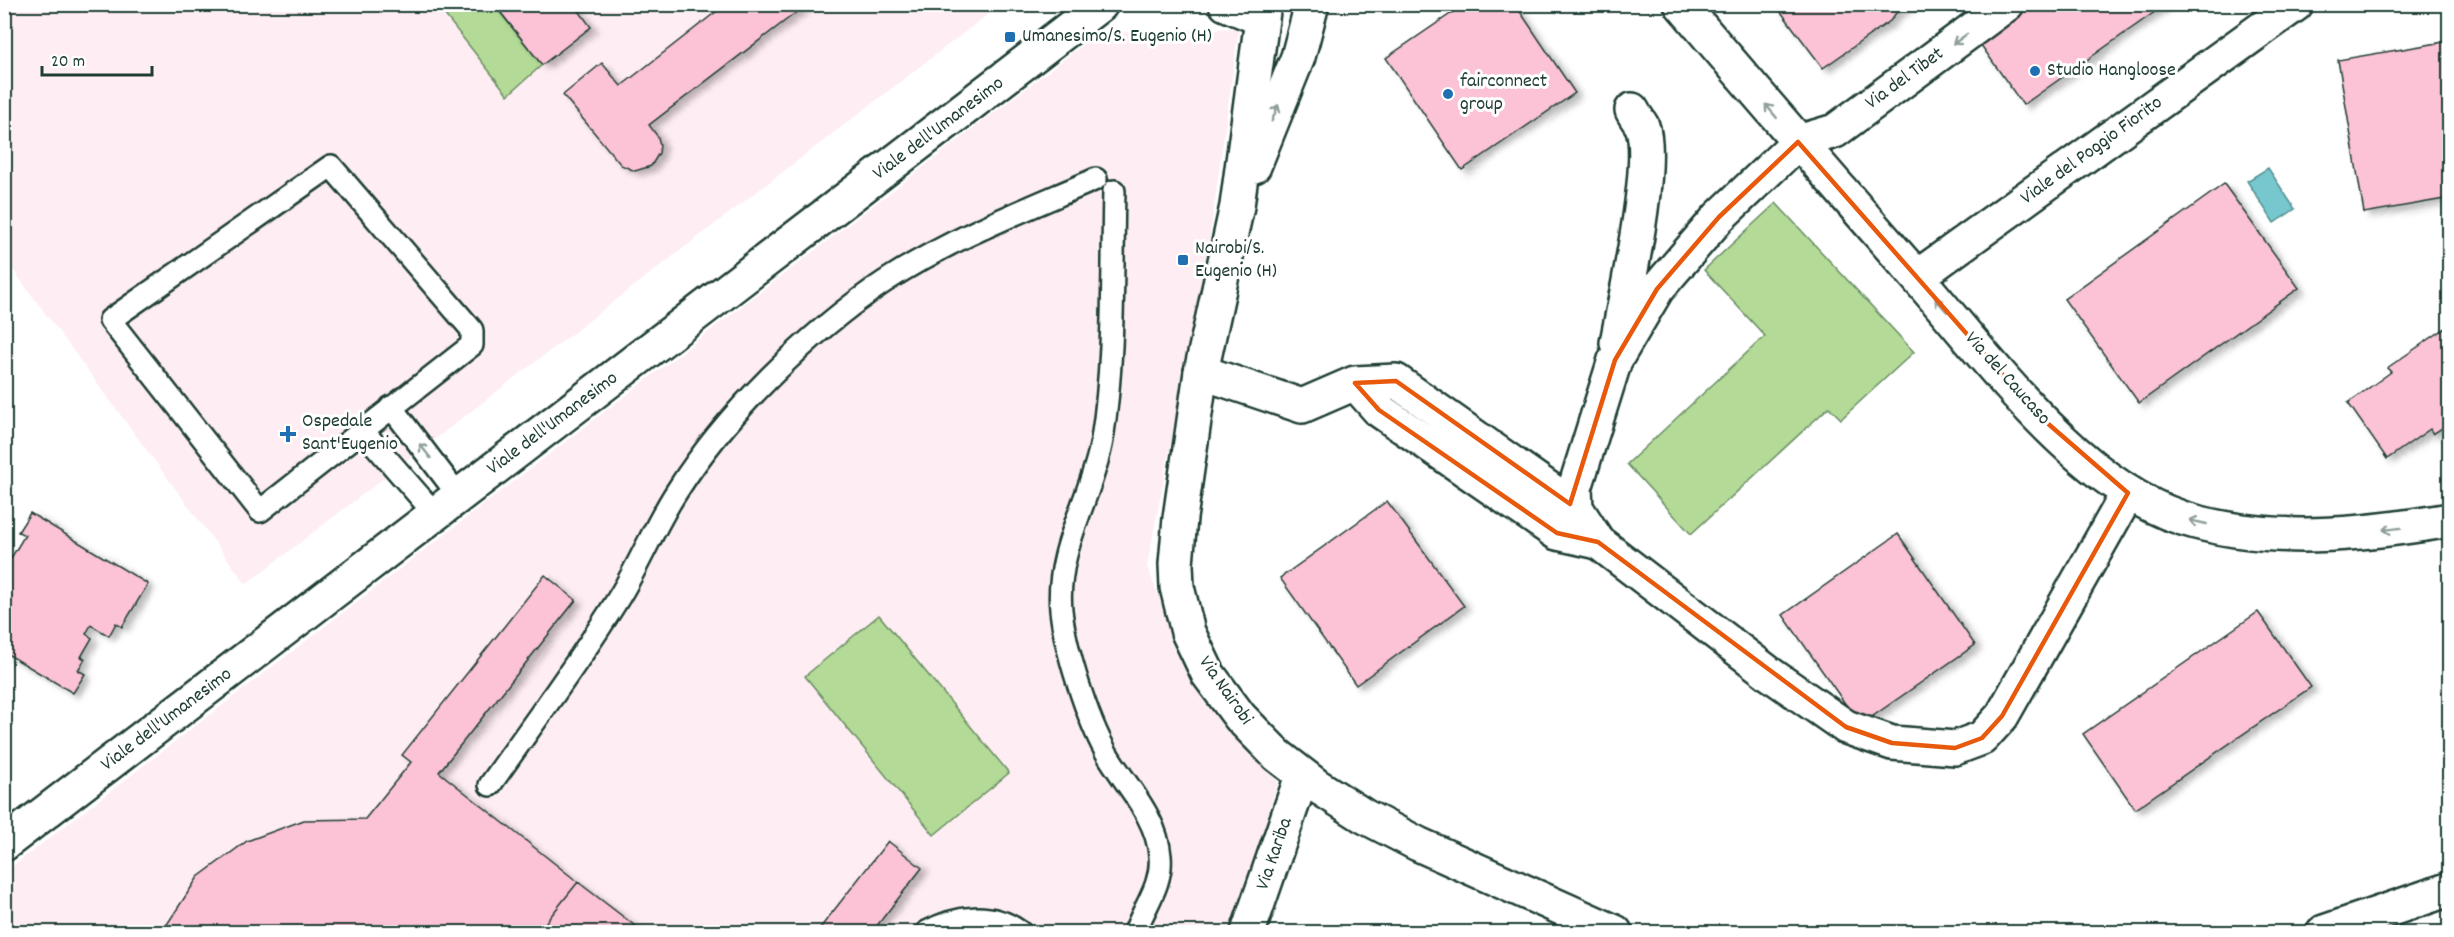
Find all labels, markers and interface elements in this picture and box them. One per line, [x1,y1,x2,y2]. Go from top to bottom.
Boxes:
place label: Umanesimo/S. Eugenio (H) [1022,23,1212,51]
marker: Umanesimo/S. Eugenio (H) [1003,30,1017,44]
one-way arrow [1953,33,1969,45]
scale bar [42,39,152,77]
street label: Via del Tibet [1860,41,1950,117]
text: 20 m [51,50,85,75]
place label: Studio Hangloose [2047,57,2176,85]
marker: Studio Hangloose [2028,64,2042,78]
place label: fairconnect group [1460,68,1547,119]
street label: Viale dell'Umanesimo [867,70,1011,188]
marker: fairconnect group [1441,87,1455,101]
street label: Viale del Poggio Fiorito [2015,90,2169,212]
one-way arrow [1765,103,1778,119]
one-way arrow [1270,104,1281,123]
place label: Nairobi/S. Eugenio (H) [1195,235,1277,286]
marker: Nairobi/S. Eugenio (H) [1176,253,1190,267]
one-way arrow [1934,298,1948,313]
street label: Via del Caucaso [1957,326,2057,432]
street label: Viale dell'Umanesimo [481,365,625,483]
place label: Ospedale Sant'Eugenio [302,408,398,459]
marker: Ospedale Sant'Eugenio [279,425,297,443]
one-way arrow [419,444,431,460]
one-way arrow [2189,515,2208,527]
one-way arrow [2382,523,2402,534]
street label: Via Nairobi [1191,651,1259,732]
street label: Viale dell'Umanesimo [95,661,239,779]
street label: Via Kariba [1250,813,1301,894]

